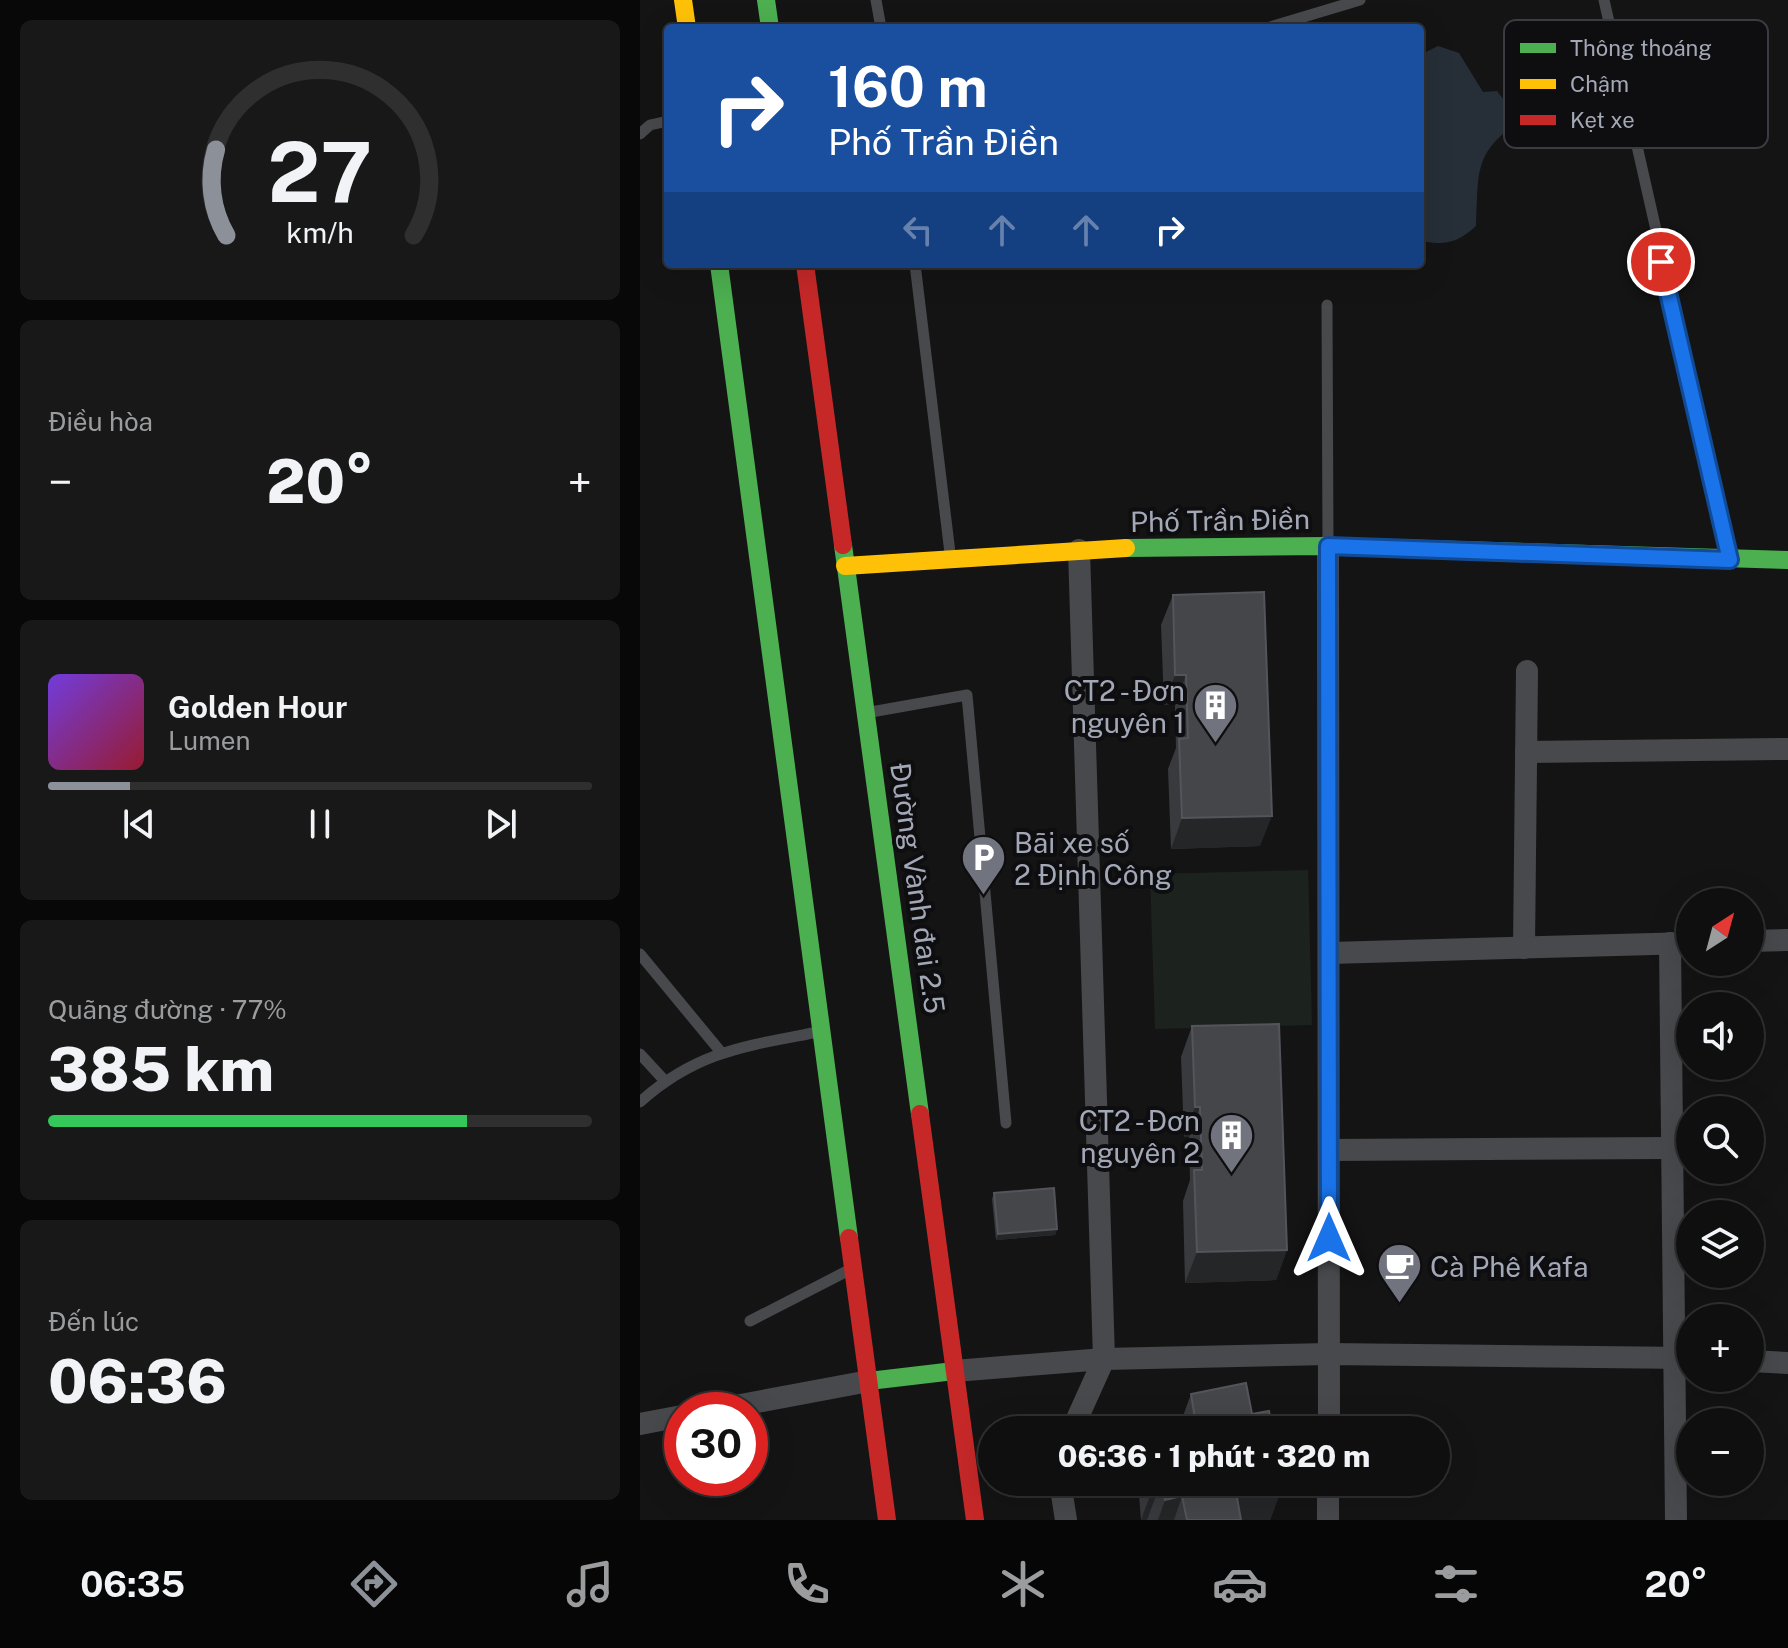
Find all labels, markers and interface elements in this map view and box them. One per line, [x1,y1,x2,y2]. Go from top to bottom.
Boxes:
legend [1504,20,1768,148]
text: Thông thoáng [1570,35,1712,61]
text: 160 m [828,54,988,120]
icon: right [696,56,800,160]
text: Chậm [1570,71,1629,97]
text: Kẹt xe [1570,107,1635,133]
text: Phố Trần Điền [828,121,1059,163]
text: 27 [268,123,372,221]
icon: left [896,208,940,252]
icon: ahead [980,208,1024,252]
icon: ahead [1064,208,1108,252]
icon: right [1148,208,1192,252]
text: km/h [286,216,354,249]
pin [1627,228,1695,296]
icon: arrive [1639,240,1683,284]
text: Điều hòa [48,406,153,437]
text: 20° [266,446,374,517]
text: − [48,456,72,508]
text: + [568,456,592,508]
street label: Phố Trần Điền [1130,502,1310,538]
place label: CT2 - Đơn nguyên 1 [1064,674,1185,739]
building icon: CT2 - Đơn nguyên 1 [1192,682,1240,745]
text: Golden Hour [168,689,347,725]
text: Lumen [168,725,251,756]
street label: Đường Vành đai 2.5 [884,760,952,1016]
icon: previous [117,802,161,846]
icon: pause [298,802,342,846]
icon: next [479,802,523,846]
place label: Bãi xe số 2 Định Công [1014,826,1172,891]
parking icon: Bãi xe số 2 Định Công [959,834,1007,897]
north arrow [1676,888,1764,976]
map controls [1676,888,1764,1496]
button: sound [1676,992,1764,1080]
text: Quãng đường · 77% [48,994,287,1025]
text: 385 km [48,1034,274,1105]
button: search [1676,1096,1764,1184]
place label: CT2 - Đơn nguyên 2 [1079,1104,1200,1169]
building icon: CT2 - Đơn nguyên 2 [1207,1112,1255,1175]
position arrow [1287,1196,1371,1280]
button: layers [1676,1200,1764,1288]
cafe icon: Cà Phê Kafa [1375,1242,1423,1305]
place label: Cà Phê Kafa [1430,1250,1588,1283]
button: + [1676,1304,1764,1392]
text: Đến lúc [48,1306,139,1337]
text: 06:36 [48,1346,227,1417]
speed limit sign: 30 [664,1392,768,1496]
button: − [1676,1408,1764,1496]
text: 06:36 · 1 phút · 320 m [1058,1438,1370,1474]
icon: directions [346,1556,402,1612]
icon: music [562,1556,618,1612]
icon: phone [779,1556,835,1612]
icon: climate [995,1556,1051,1612]
icon: car [1212,1556,1268,1612]
icon: filters [1428,1556,1484,1612]
text: 06:35 [80,1563,185,1605]
text: 20° [1645,1563,1708,1605]

